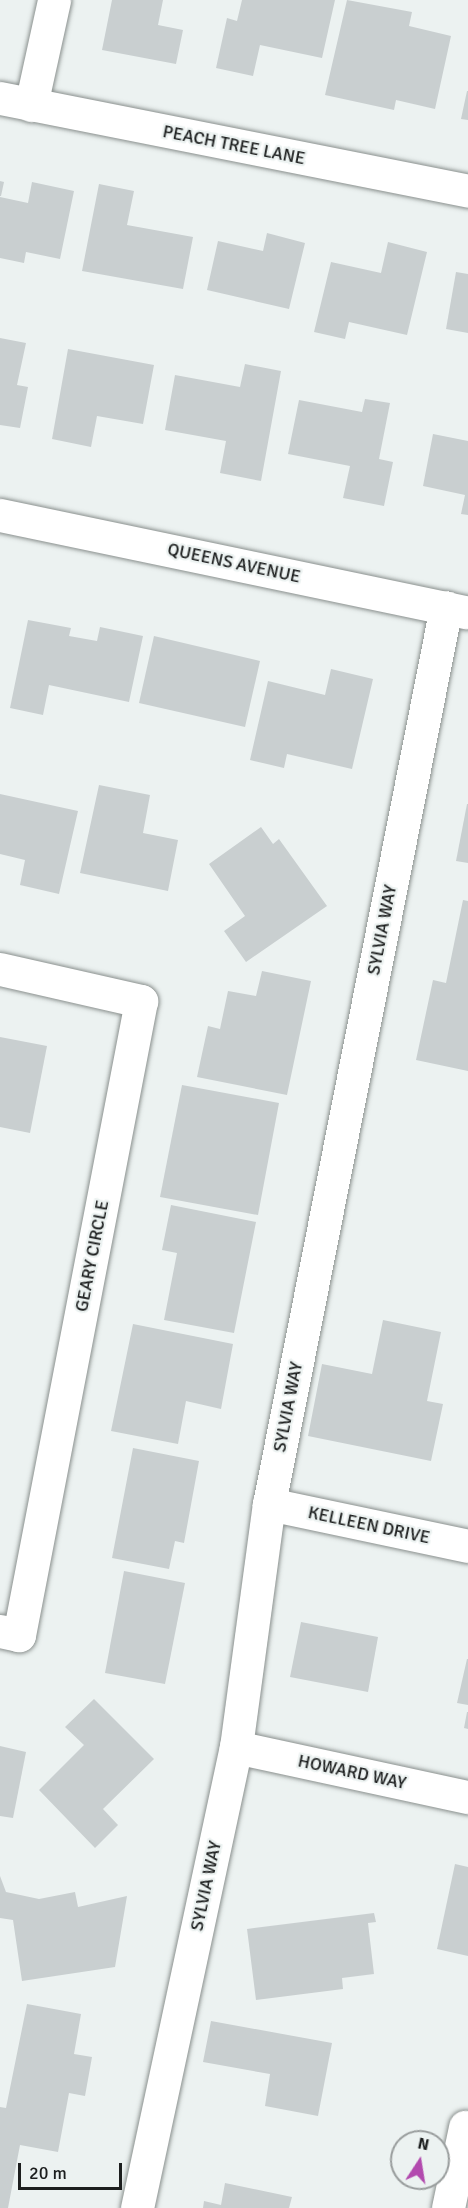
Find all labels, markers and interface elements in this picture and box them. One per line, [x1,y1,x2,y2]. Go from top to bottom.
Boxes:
street label: PEACH TREE LANE [161,121,307,169]
street label: QUEENS AVENUE [166,538,302,588]
street label: SYLVIA WAY [363,883,401,977]
street label: GEARY CIRCLE [71,1198,113,1314]
street label: SYLVIA WAY [269,1360,307,1454]
street label: KELLEEN DRIVE [306,1502,432,1548]
street label: HOWARD WAY [296,1750,408,1794]
street label: SYLVIA WAY [186,1839,226,1933]
north arrow [390,2130,450,2190]
text: N [416,2133,431,2155]
scale bar [21,2151,124,2189]
text: 20 m [29,2162,67,2184]

